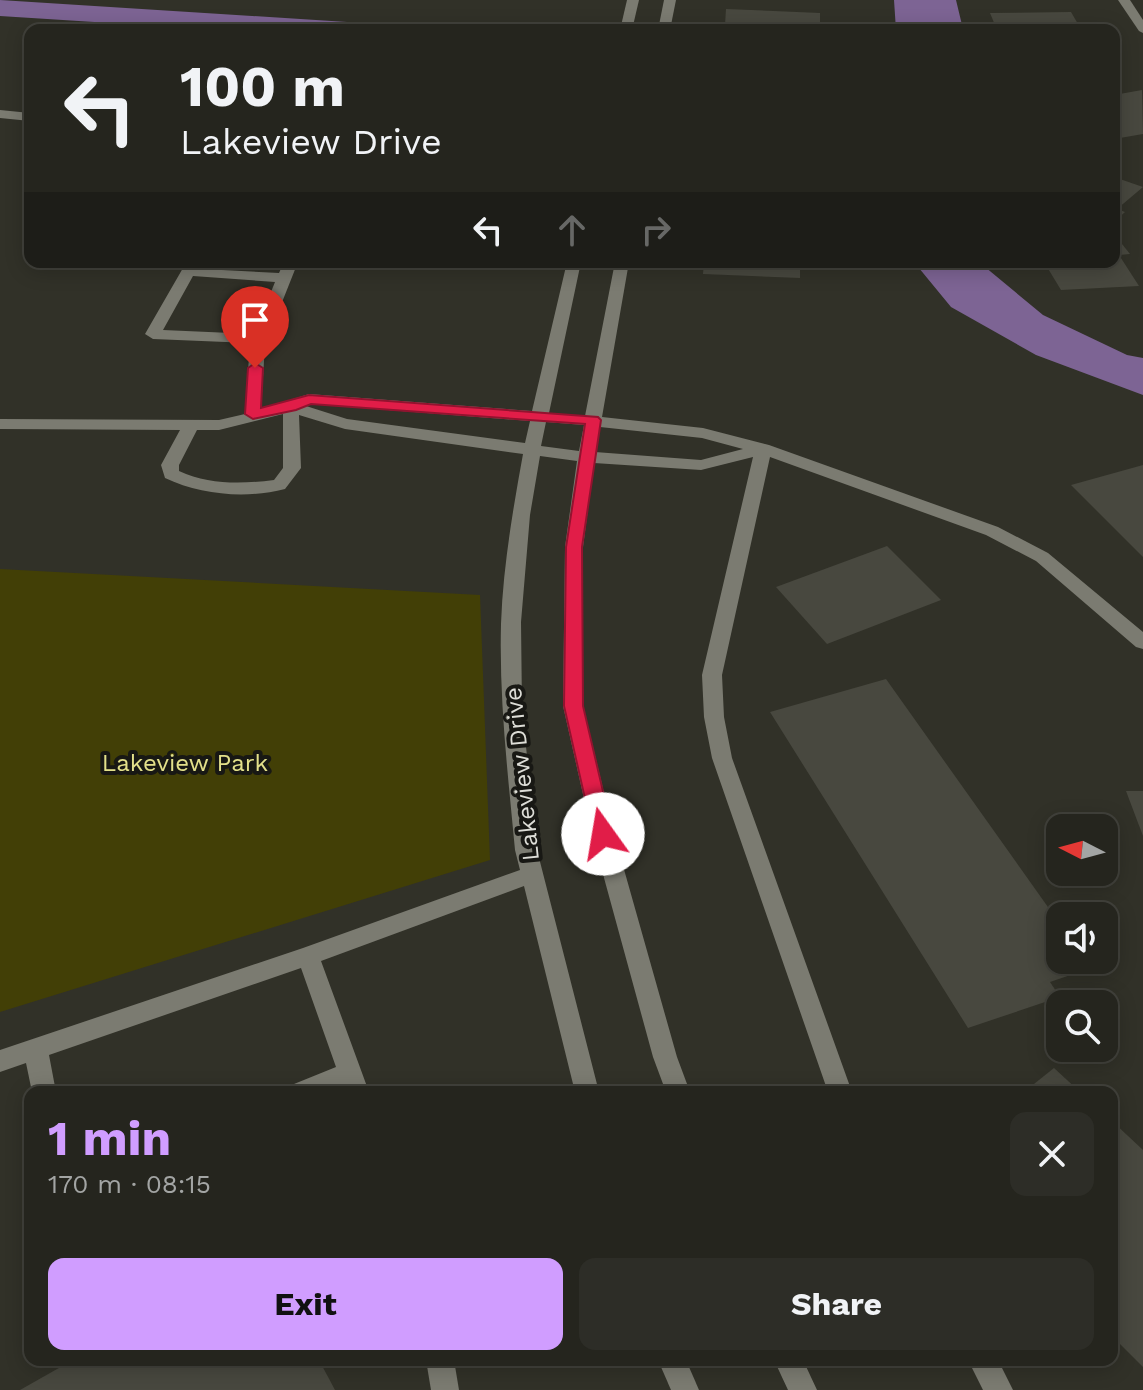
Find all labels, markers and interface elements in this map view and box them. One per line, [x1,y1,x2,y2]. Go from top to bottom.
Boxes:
text: 100 m [180,54,345,120]
icon: left [48,56,152,160]
text: Lakeview Drive [180,121,442,163]
icon: left [466,208,510,252]
icon: ahead [550,208,594,252]
icon: right [634,208,678,252]
pin [221,286,289,368]
icon: arrive [233,298,277,342]
street label: Lakeview Drive [499,686,545,862]
park label: Lakeview Park [102,749,269,777]
position arrow [561,792,645,876]
north arrow [1046,814,1118,886]
map controls [1046,814,1118,1062]
button: sound [1046,902,1118,974]
button: search [1046,990,1118,1062]
text: 1 min [48,1110,171,1167]
button: close [1010,1112,1094,1196]
text: 170 m · 08:15 [48,1169,211,1199]
button: Exit [48,1258,563,1350]
button: Share [579,1258,1094,1350]

